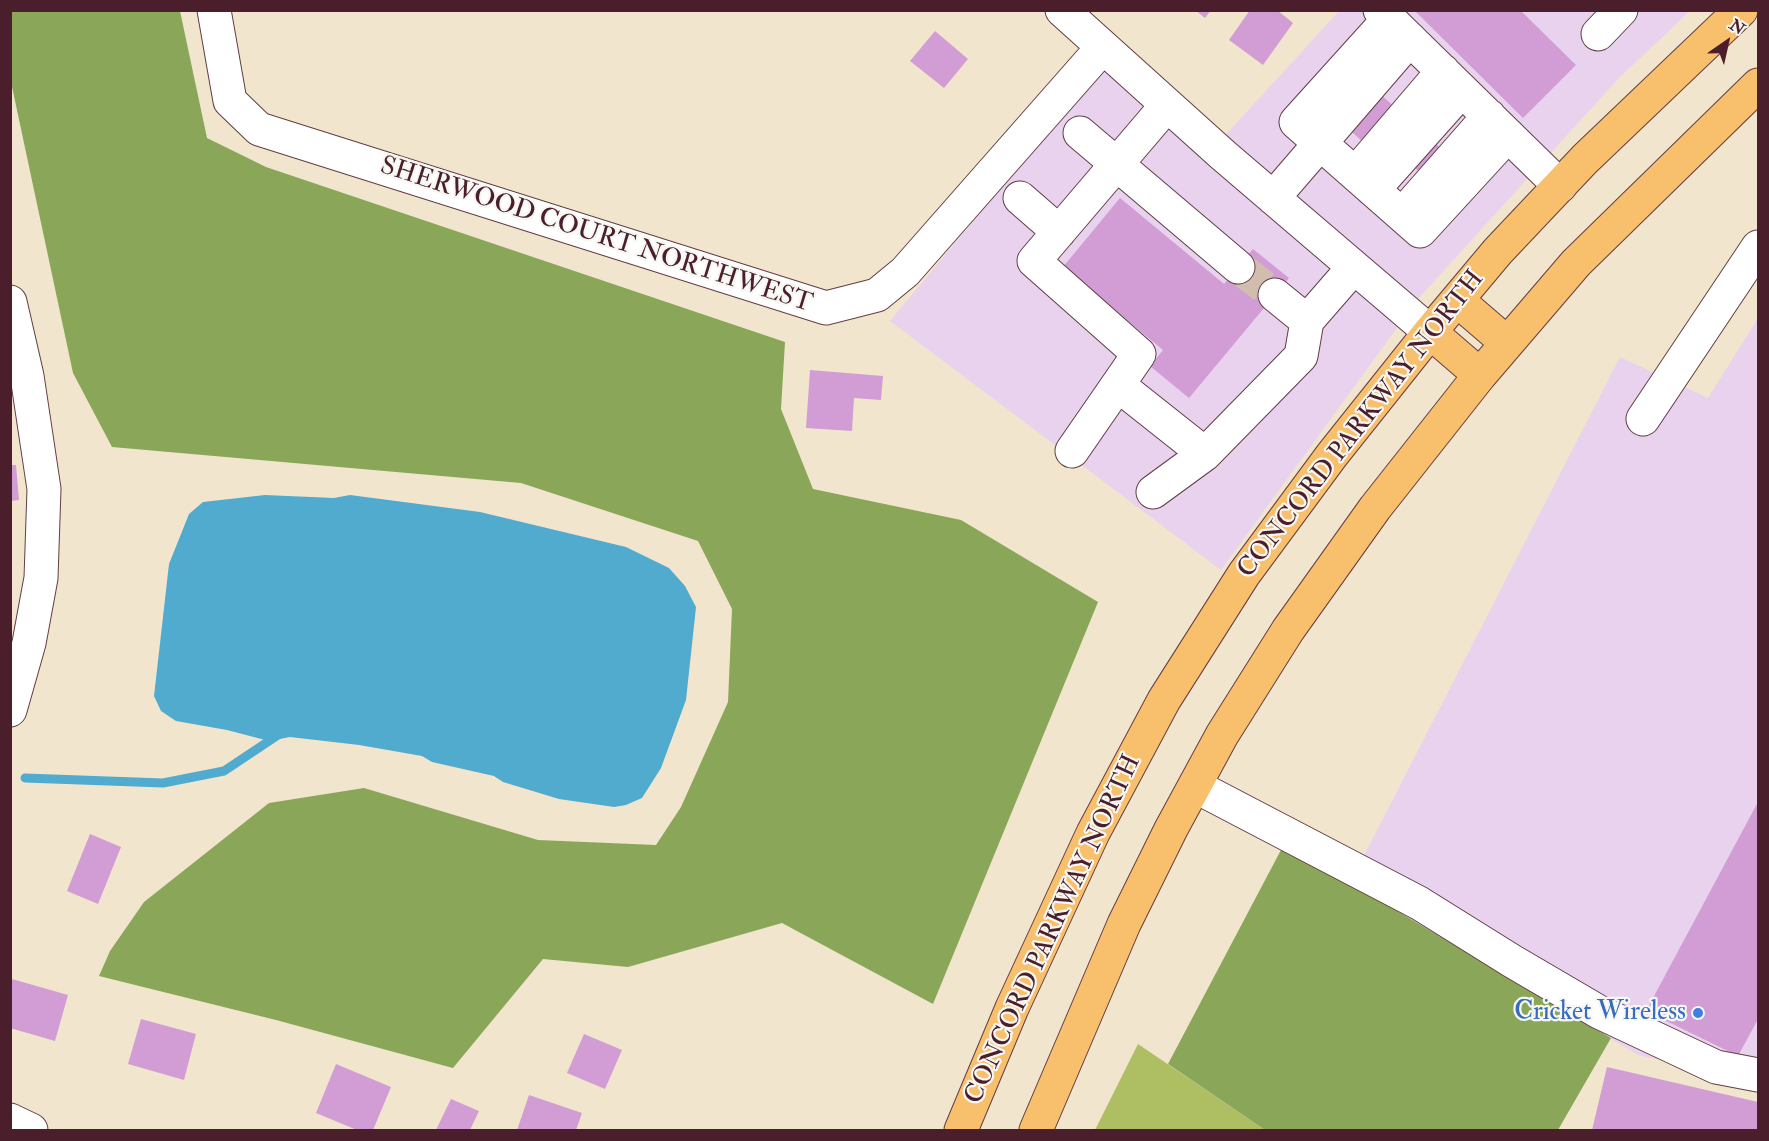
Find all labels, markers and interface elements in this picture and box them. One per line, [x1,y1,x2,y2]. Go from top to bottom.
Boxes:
north arrow [1697,12,1757,72]
text: N [1726,15,1749,39]
street label: SHERWOOD COURT NORTHWEST [376,151,816,321]
street label: CONCORD PARKWAY NORTH [1232,265,1492,585]
street label: CONCORD PARKWAY NORTH [959,750,1149,1110]
place label: Cricket Wireless [1514,997,1686,1029]
marker: Cricket Wireless [1691,1006,1705,1020]

